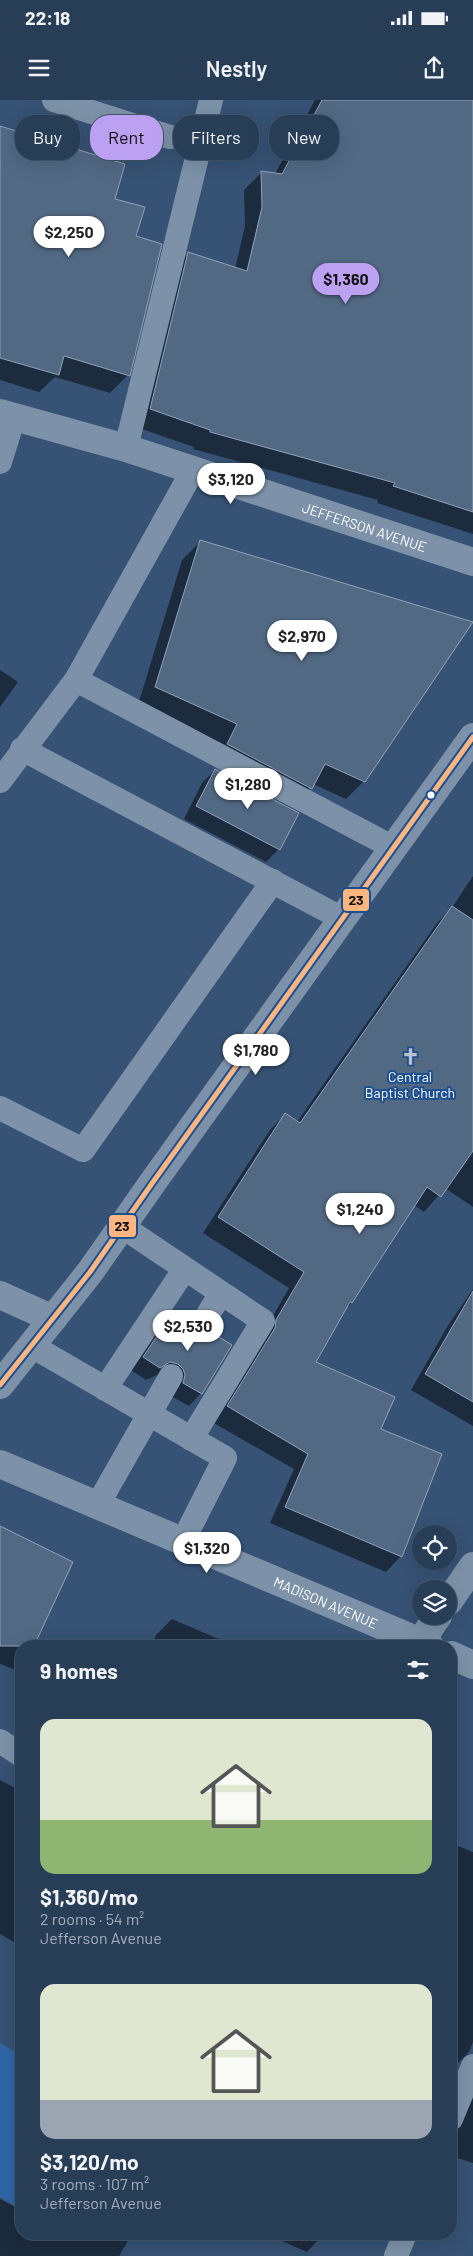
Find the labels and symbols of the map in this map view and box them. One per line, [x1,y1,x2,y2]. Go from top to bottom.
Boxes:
pin: $2,250 [28,216,110,258]
pin: $1,360 [305,262,387,305]
pin: $3,120 [190,462,272,505]
street label: JEFFERSON AVENUE [300,498,429,555]
pin: $2,970 [261,620,343,662]
pin: $1,280 [207,768,289,810]
unlabelled marker [426,790,436,800]
line badge: 23 [342,888,370,912]
text: 23 [348,891,364,908]
pin: $1,780 [215,1034,297,1076]
church icon: Central Baptist Church [400,1046,420,1066]
place label: Central Baptist Church [365,1068,455,1101]
pin: $1,240 [319,1192,401,1235]
line badge: 23 [108,1214,137,1238]
text: 23 [114,1217,130,1234]
pin: $2,530 [147,1310,229,1352]
pin: $1,320 [166,1532,248,1574]
street label: MADISON AVENUE [271,1572,381,1632]

